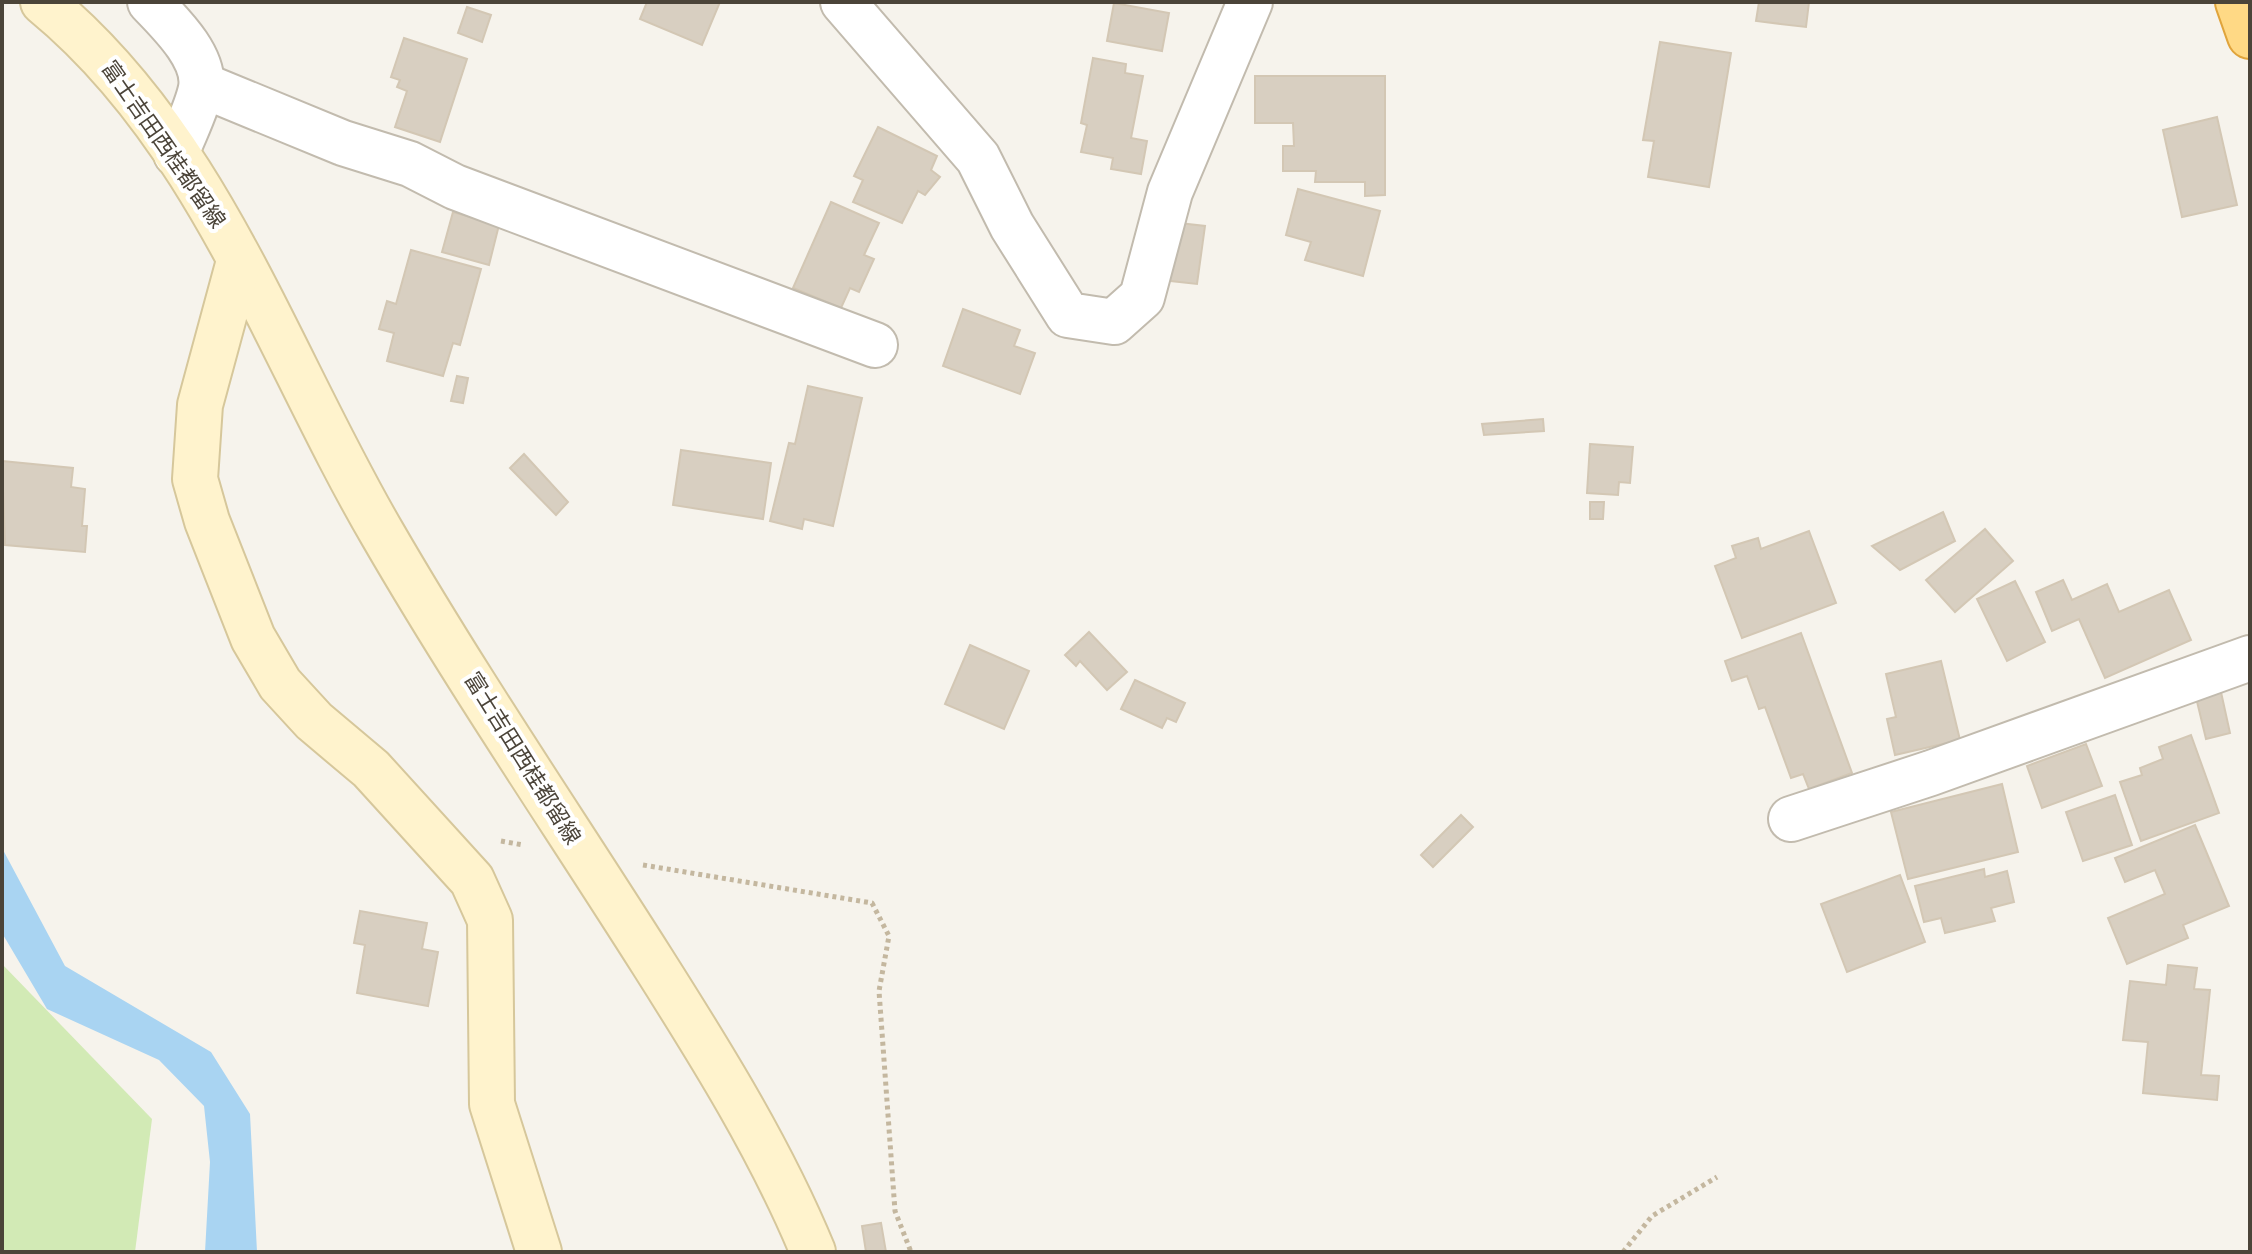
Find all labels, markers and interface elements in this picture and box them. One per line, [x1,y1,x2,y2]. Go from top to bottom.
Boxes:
street label: 富士吉田西桂都留線 [96,56,231,233]
street label: 富士吉田西桂都留線 [459,668,586,849]

